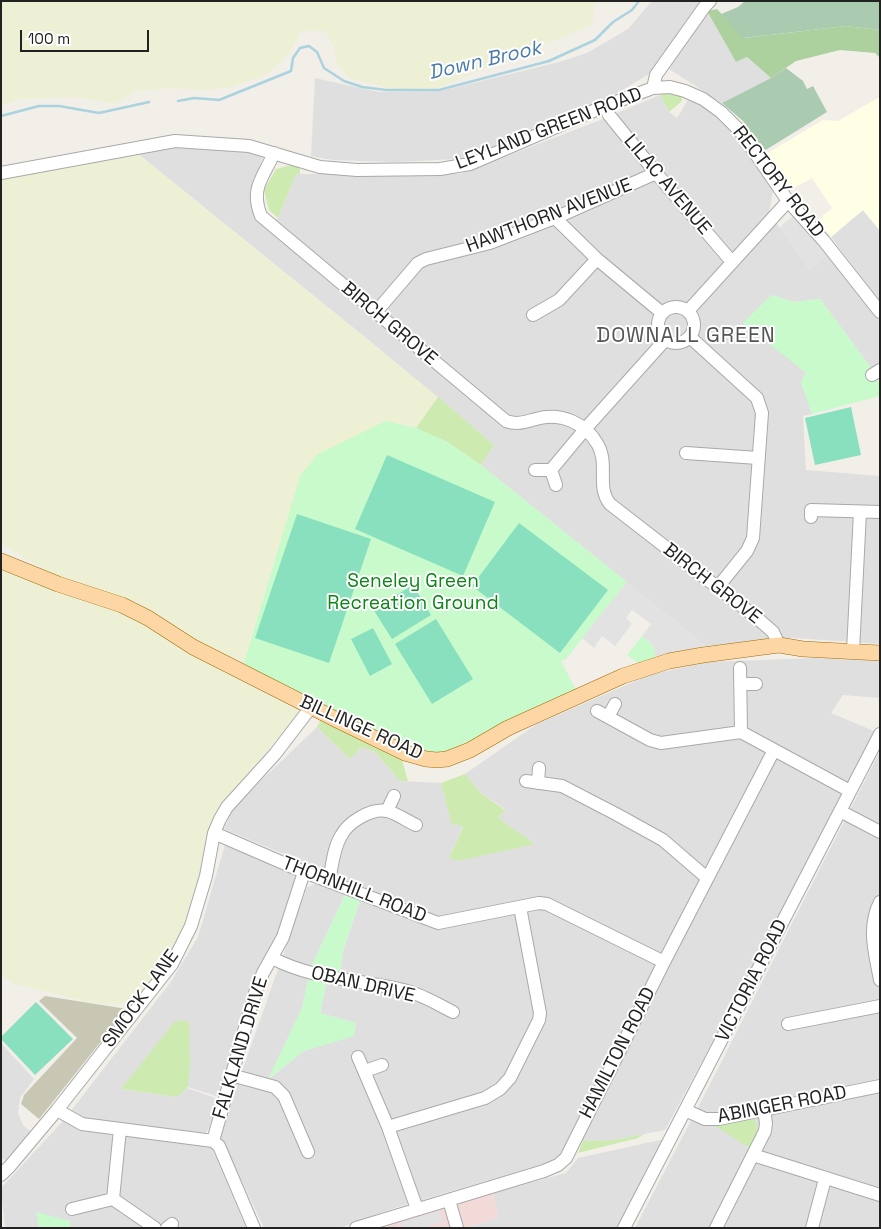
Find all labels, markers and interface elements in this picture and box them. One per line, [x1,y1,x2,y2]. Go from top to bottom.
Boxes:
scale bar [22,20,151,52]
text: 100 m [28,29,70,48]
water label: Down Brook [426,36,544,86]
street label: LEYLAND GREEN ROAD [453,83,645,175]
street label: RECTORY ROAD [727,122,829,242]
street label: LILAC AVENUE [619,130,715,240]
street label: HAWTHORN AVENUE [463,174,635,258]
street label: BIRCH GROVE [336,277,442,371]
district label: DOWNALL GREEN [595,323,777,349]
street label: BIRCH GROVE [658,539,766,629]
park label: Seneley Green Recreation Ground [327,571,499,615]
street label: BILLINGE ROAD [296,691,426,765]
street label: THORNHILL ROAD [279,852,429,928]
street label: VICTORIA ROAD [711,916,793,1046]
street label: SMOCK LANE [98,946,184,1052]
street label: OBAN DRIVE [309,962,417,1008]
street label: FALKLAND DRIVE [209,974,273,1122]
street label: HAMILTON ROAD [575,984,661,1122]
street label: ABINGER ROAD [716,1081,848,1129]

